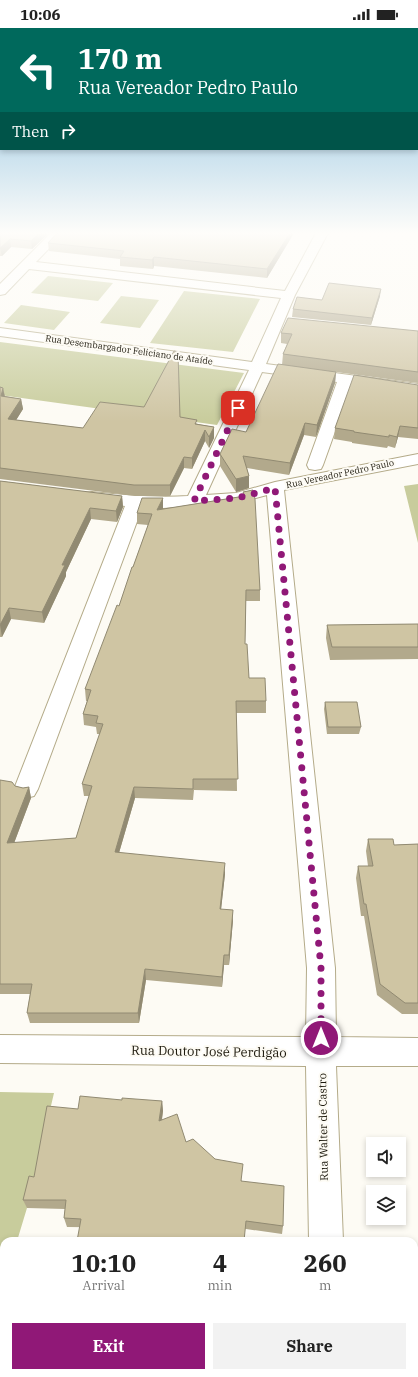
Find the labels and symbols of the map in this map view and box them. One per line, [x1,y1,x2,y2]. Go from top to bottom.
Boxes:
street label: Rua Desembargador Feliciano de Ataíde [45,332,214,367]
pin [221,391,255,425]
street label: Rua Vereador Pedro Paulo [285,457,395,490]
position arrow [300,1017,342,1059]
street label: Rua Doutor José Perdigão [131,1042,287,1061]
street label: Rua Walter de Castro [315,1073,331,1181]

